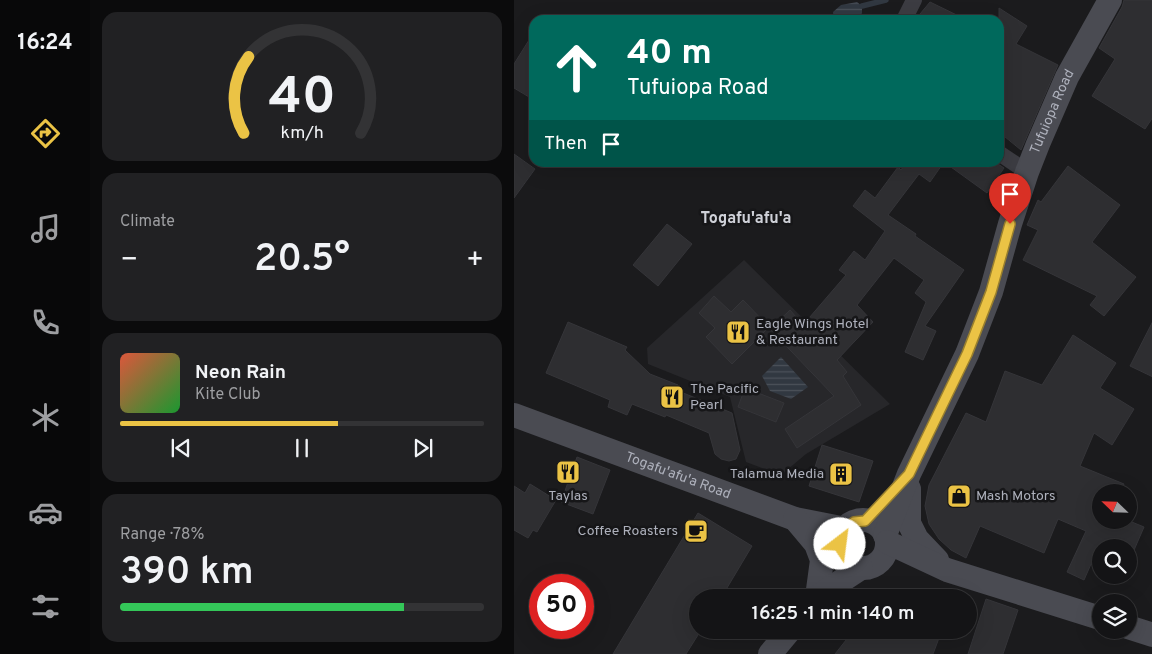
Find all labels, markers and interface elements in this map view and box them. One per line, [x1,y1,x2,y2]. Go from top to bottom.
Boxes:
text: 16:24 [17,30,73,57]
text: 40 m [627,32,712,76]
icon: ahead [544,35,609,100]
text: 40 [268,66,336,132]
street label: Tufuiopa Road [1026,66,1078,156]
text: Tufuiopa Road [627,75,769,102]
icon: directions [28,116,63,151]
text: km/h [280,122,324,145]
icon: arrive [597,130,625,158]
text: Then [544,132,587,156]
pin [989,173,1031,224]
icon: arrive [996,180,1024,208]
district label: Togafu'afu'a [700,209,792,229]
icon: music [28,211,63,246]
text: Climate [120,212,175,232]
text: 20.5° [254,236,350,285]
text: − [120,243,138,279]
text: + [466,243,484,279]
icon: phone [28,305,63,340]
place label: Eagle Wings Hotel & Restaurant [756,316,869,349]
restaurant icon: Eagle Wings Hotel & Restaurant [725,319,751,345]
text: Neon Rain [195,361,286,385]
place label: The Pacific Pearl [690,381,759,414]
restaurant icon: The Pacific Pearl [659,384,685,410]
text: Kite Club [195,385,260,405]
icon: climate [28,400,63,435]
icon: previous [167,434,195,462]
icon: pause [288,434,316,462]
icon: next [409,434,437,462]
street label: Togafu'afu'a Road [623,448,733,503]
restaurant icon: Taylas [555,459,581,485]
building icon: Talamua Media [828,461,854,487]
place label: Talamua Media [730,466,824,483]
shop icon: Mash Motors [946,483,972,509]
north arrow [1092,484,1136,529]
map controls [1092,484,1137,639]
place label: Taylas [548,488,588,505]
place label: Mash Motors [976,488,1056,505]
icon: car [28,495,63,530]
position arrow [813,517,865,569]
cafe icon: Coffee Roasters [683,518,709,544]
place label: Coffee Roasters [578,523,678,540]
text: Range · 78% [120,525,204,545]
button: search [1092,539,1137,584]
text: 390 km [120,549,254,598]
speed limit sign: 50 [529,574,594,639]
icon: filters [28,589,63,624]
button: layers [1092,594,1137,639]
text: 16:25 · 1 min · 140 m [751,602,915,626]

